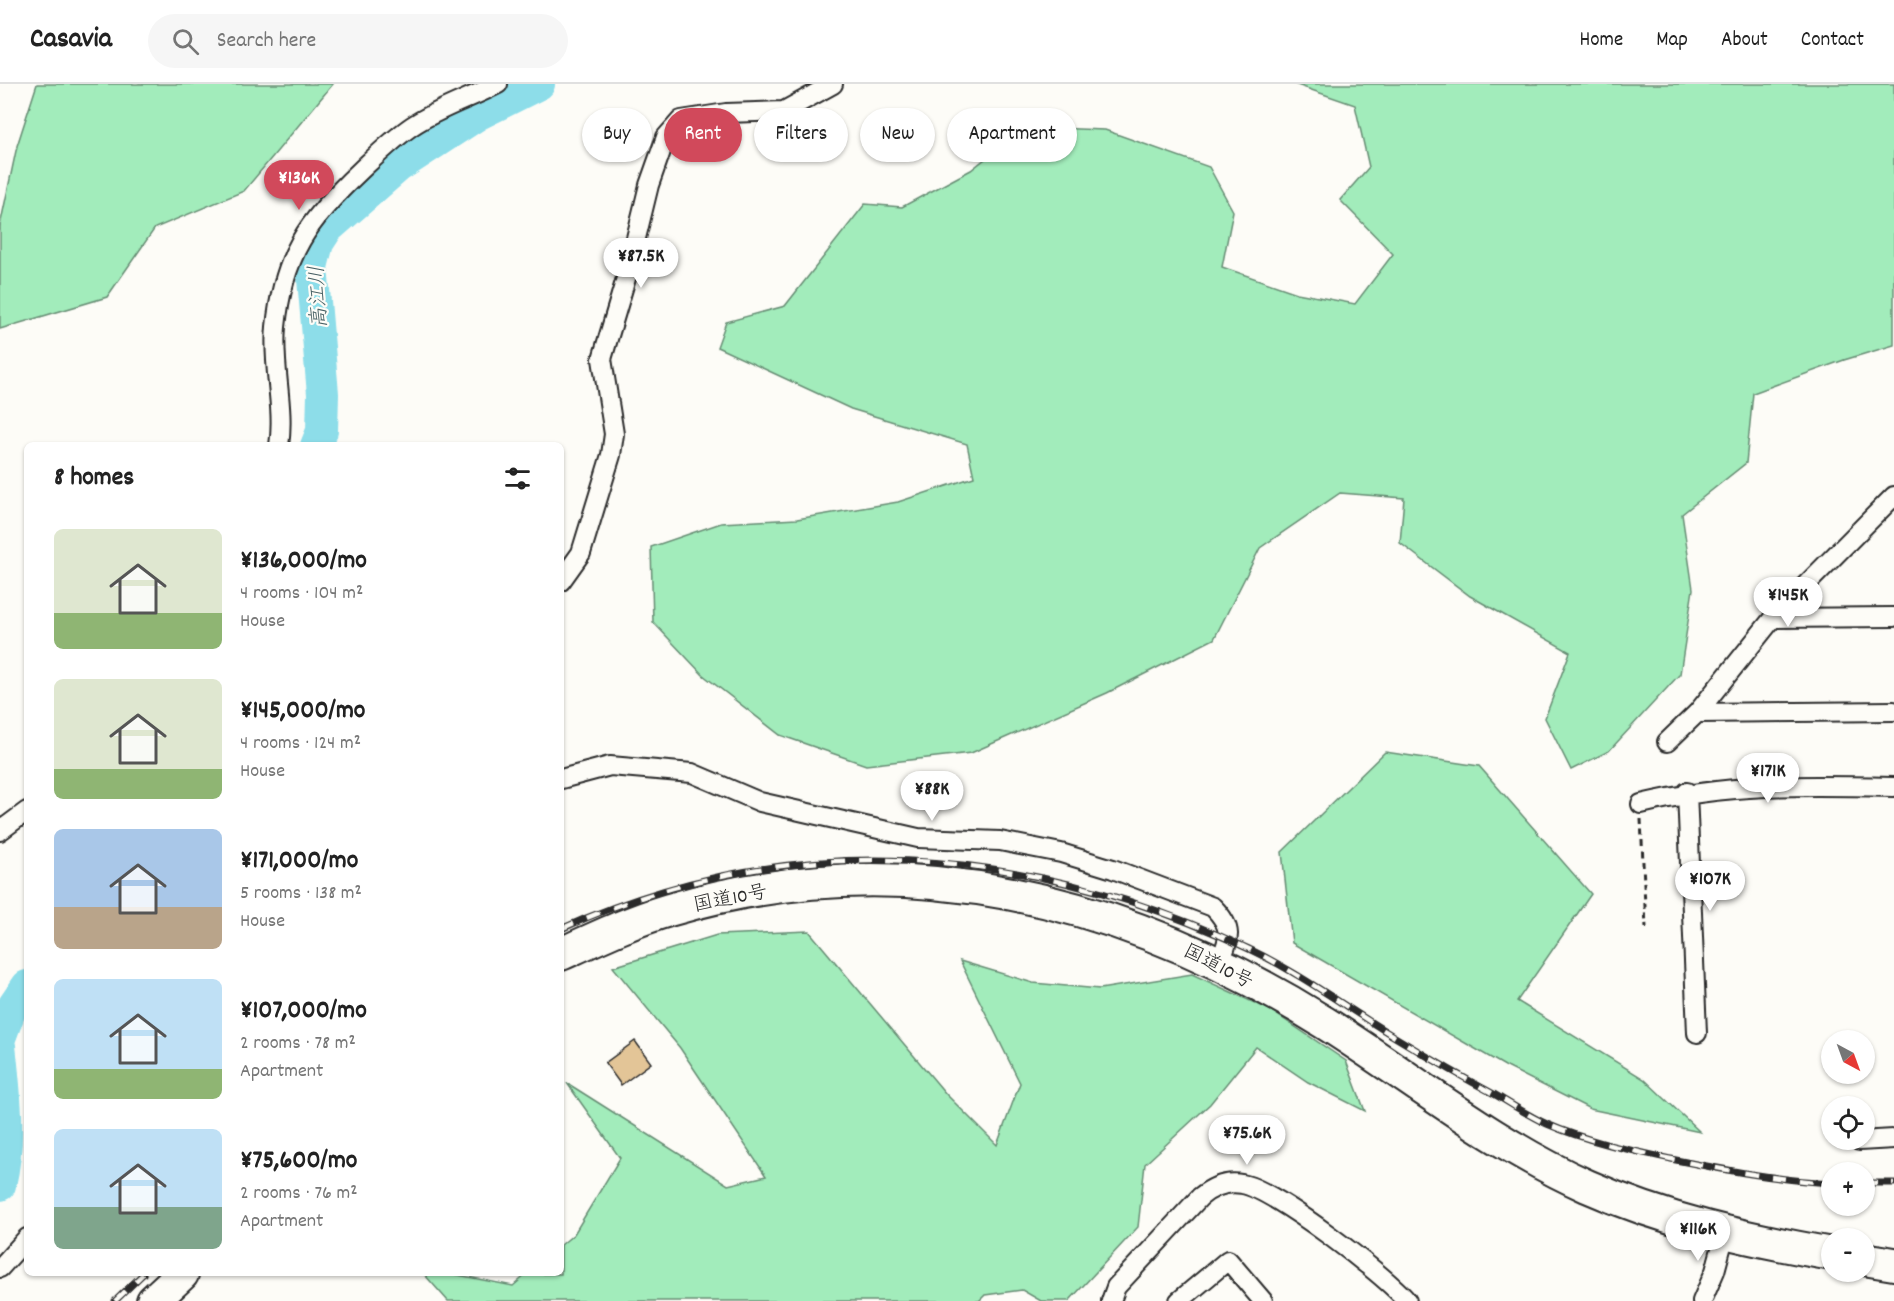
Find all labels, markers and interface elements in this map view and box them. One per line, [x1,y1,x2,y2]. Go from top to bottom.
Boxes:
search box [148,14,568,68]
text: Casavia [30,21,112,61]
icon: search [169,25,202,58]
text: Search here [217,26,316,57]
text: Home [1579,26,1623,56]
text: Map [1656,26,1688,56]
text: About [1721,26,1768,56]
text: Contact [1801,26,1864,56]
chip: Buy [582,108,652,162]
chip: Rent [664,108,742,162]
chip: Filters [754,108,848,162]
chip: New [860,108,935,162]
chip: Apartment [947,108,1077,162]
pin: ¥136K [257,160,341,211]
text: ¥136K [278,165,320,193]
pin: ¥87.5K [592,238,690,289]
text: ¥87.5K [617,243,665,271]
water label: 高江川 [303,265,337,329]
text: 8 homes [54,460,134,497]
icon: filters [501,462,534,495]
text: ¥136,000/mo [240,543,367,580]
icon: home [102,553,174,625]
pin: ¥145K [1746,577,1830,628]
text: 4 rooms · 104 m² [240,580,363,608]
text: ¥145K [1768,582,1808,610]
text: House [240,608,285,636]
text: ¥145,000/mo [240,693,365,730]
icon: home [102,703,174,775]
text: 4 rooms · 124 m² [240,730,361,758]
pin: ¥171K [1726,753,1810,804]
text: House [240,758,285,786]
text: ¥171K [1750,758,1786,786]
pin: ¥88K [896,771,968,822]
text: ¥88K [915,776,949,804]
text: ¥171,000/mo [240,843,358,880]
icon: home [102,853,174,925]
pin: ¥107K [1668,861,1752,912]
text: ¥107K [1689,866,1731,894]
street label: 国道10号 [691,879,770,921]
text: 5 rooms · 138 m² [240,880,362,908]
text: House [240,908,285,936]
street label: 国道10号 [1178,938,1258,997]
text: ¥107,000/mo [240,993,367,1030]
icon: home [102,1003,174,1075]
text: 2 rooms · 78 m² [240,1030,356,1058]
north arrow [1821,1030,1875,1084]
map controls [1821,1030,1875,1282]
text: Apartment [240,1058,323,1086]
button: locate [1821,1096,1875,1150]
pin: ¥75.6K [1198,1115,1296,1166]
text: ¥75.6K [1223,1120,1271,1148]
text: ¥75,600/mo [240,1143,357,1180]
icon: home [102,1153,174,1225]
button: + [1821,1162,1875,1216]
text: 2 rooms · 76 m² [240,1180,358,1208]
text: Apartment [240,1208,323,1236]
pin: ¥116K [1656,1211,1740,1262]
text: ¥116K [1679,1216,1717,1244]
button: − [1821,1228,1875,1282]

